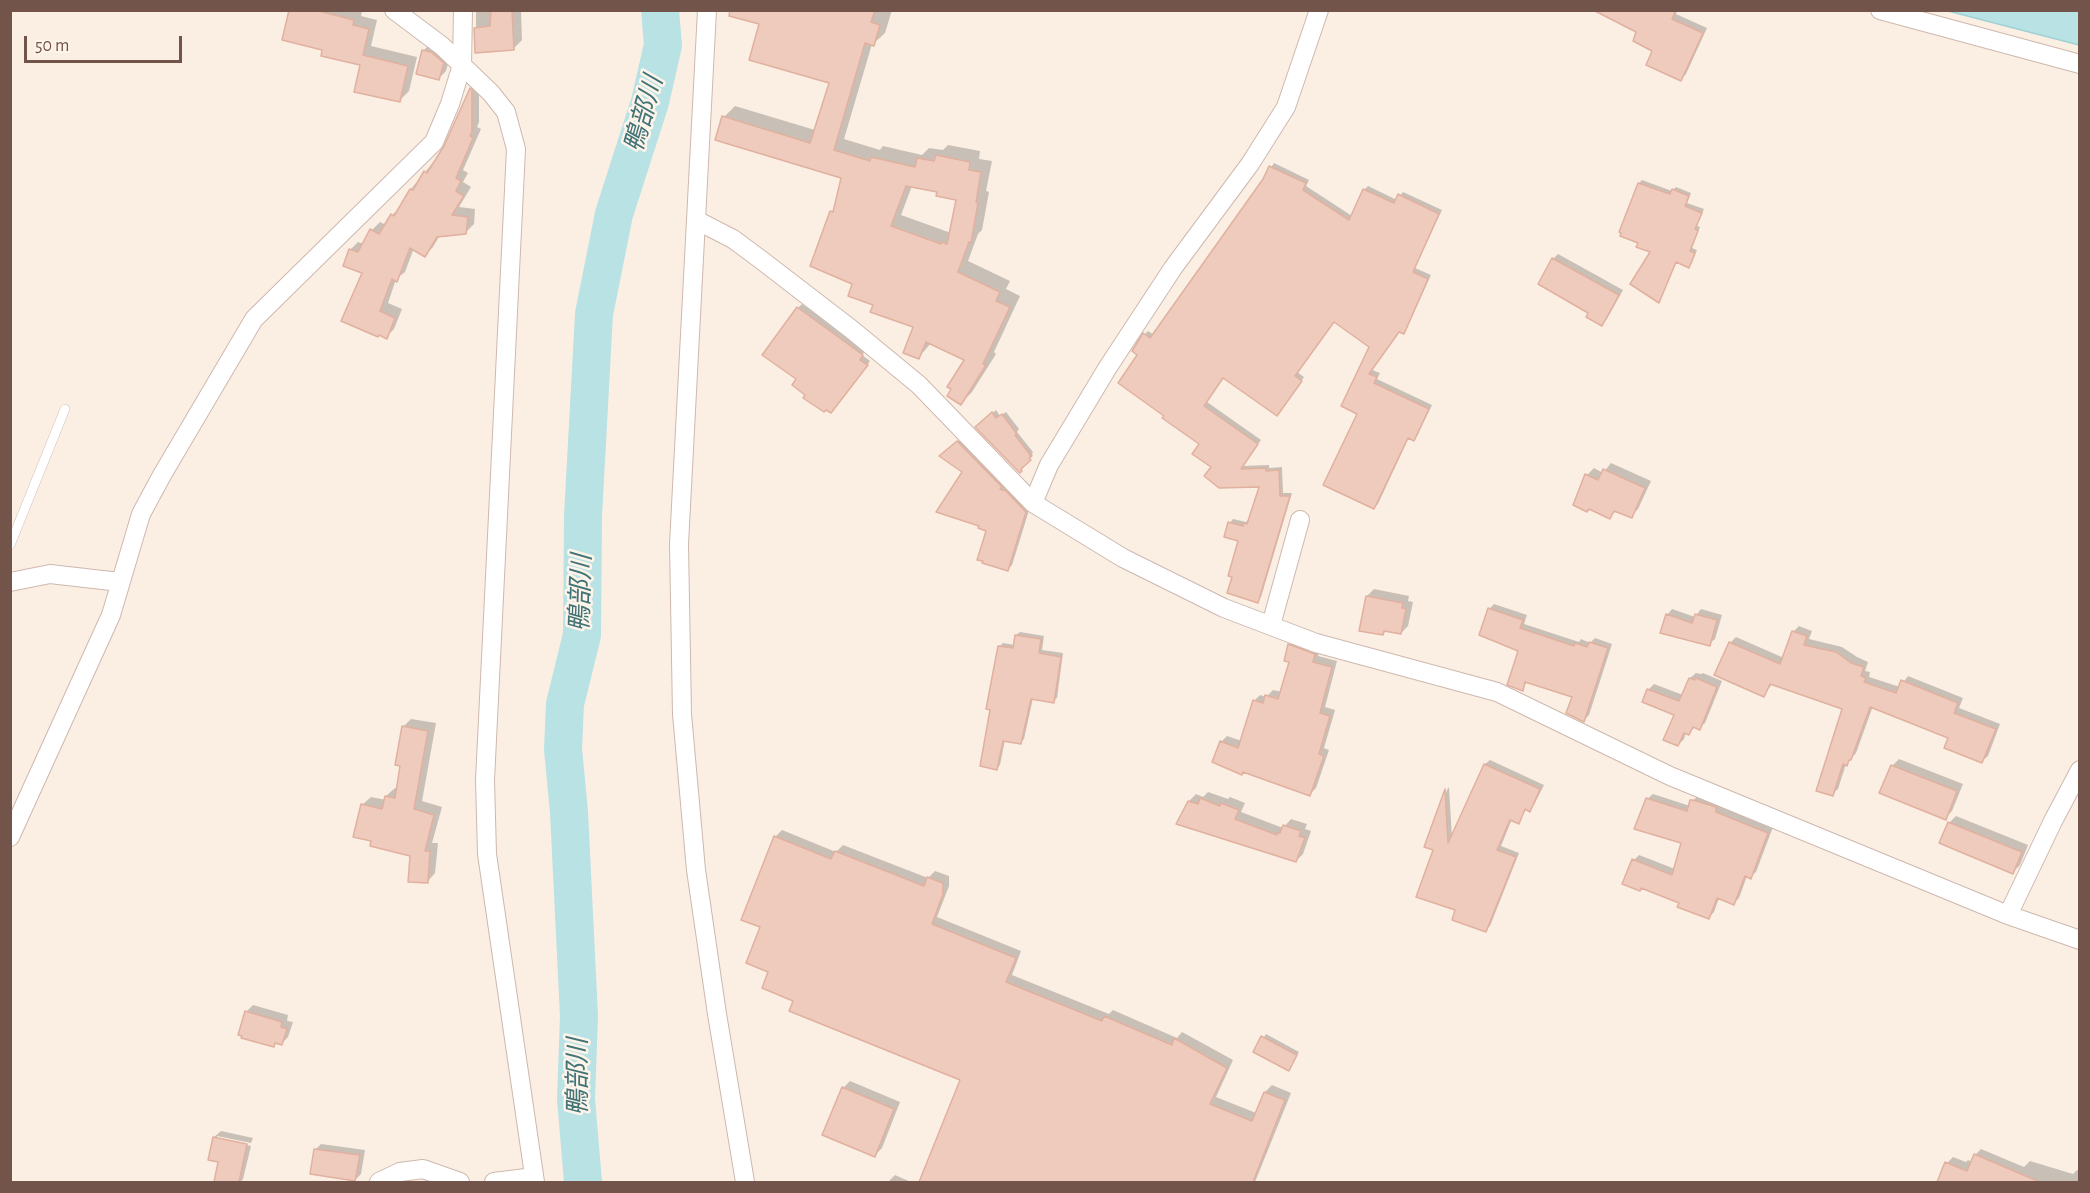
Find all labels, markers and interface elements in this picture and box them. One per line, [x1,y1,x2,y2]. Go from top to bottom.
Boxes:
scale bar [27,24,184,62]
text: 50 m [35,37,69,55]
water label: 鴨部川 [618,72,670,156]
water label: 鴨部川 [564,553,598,633]
water label: 鴨部川 [562,1038,594,1116]

